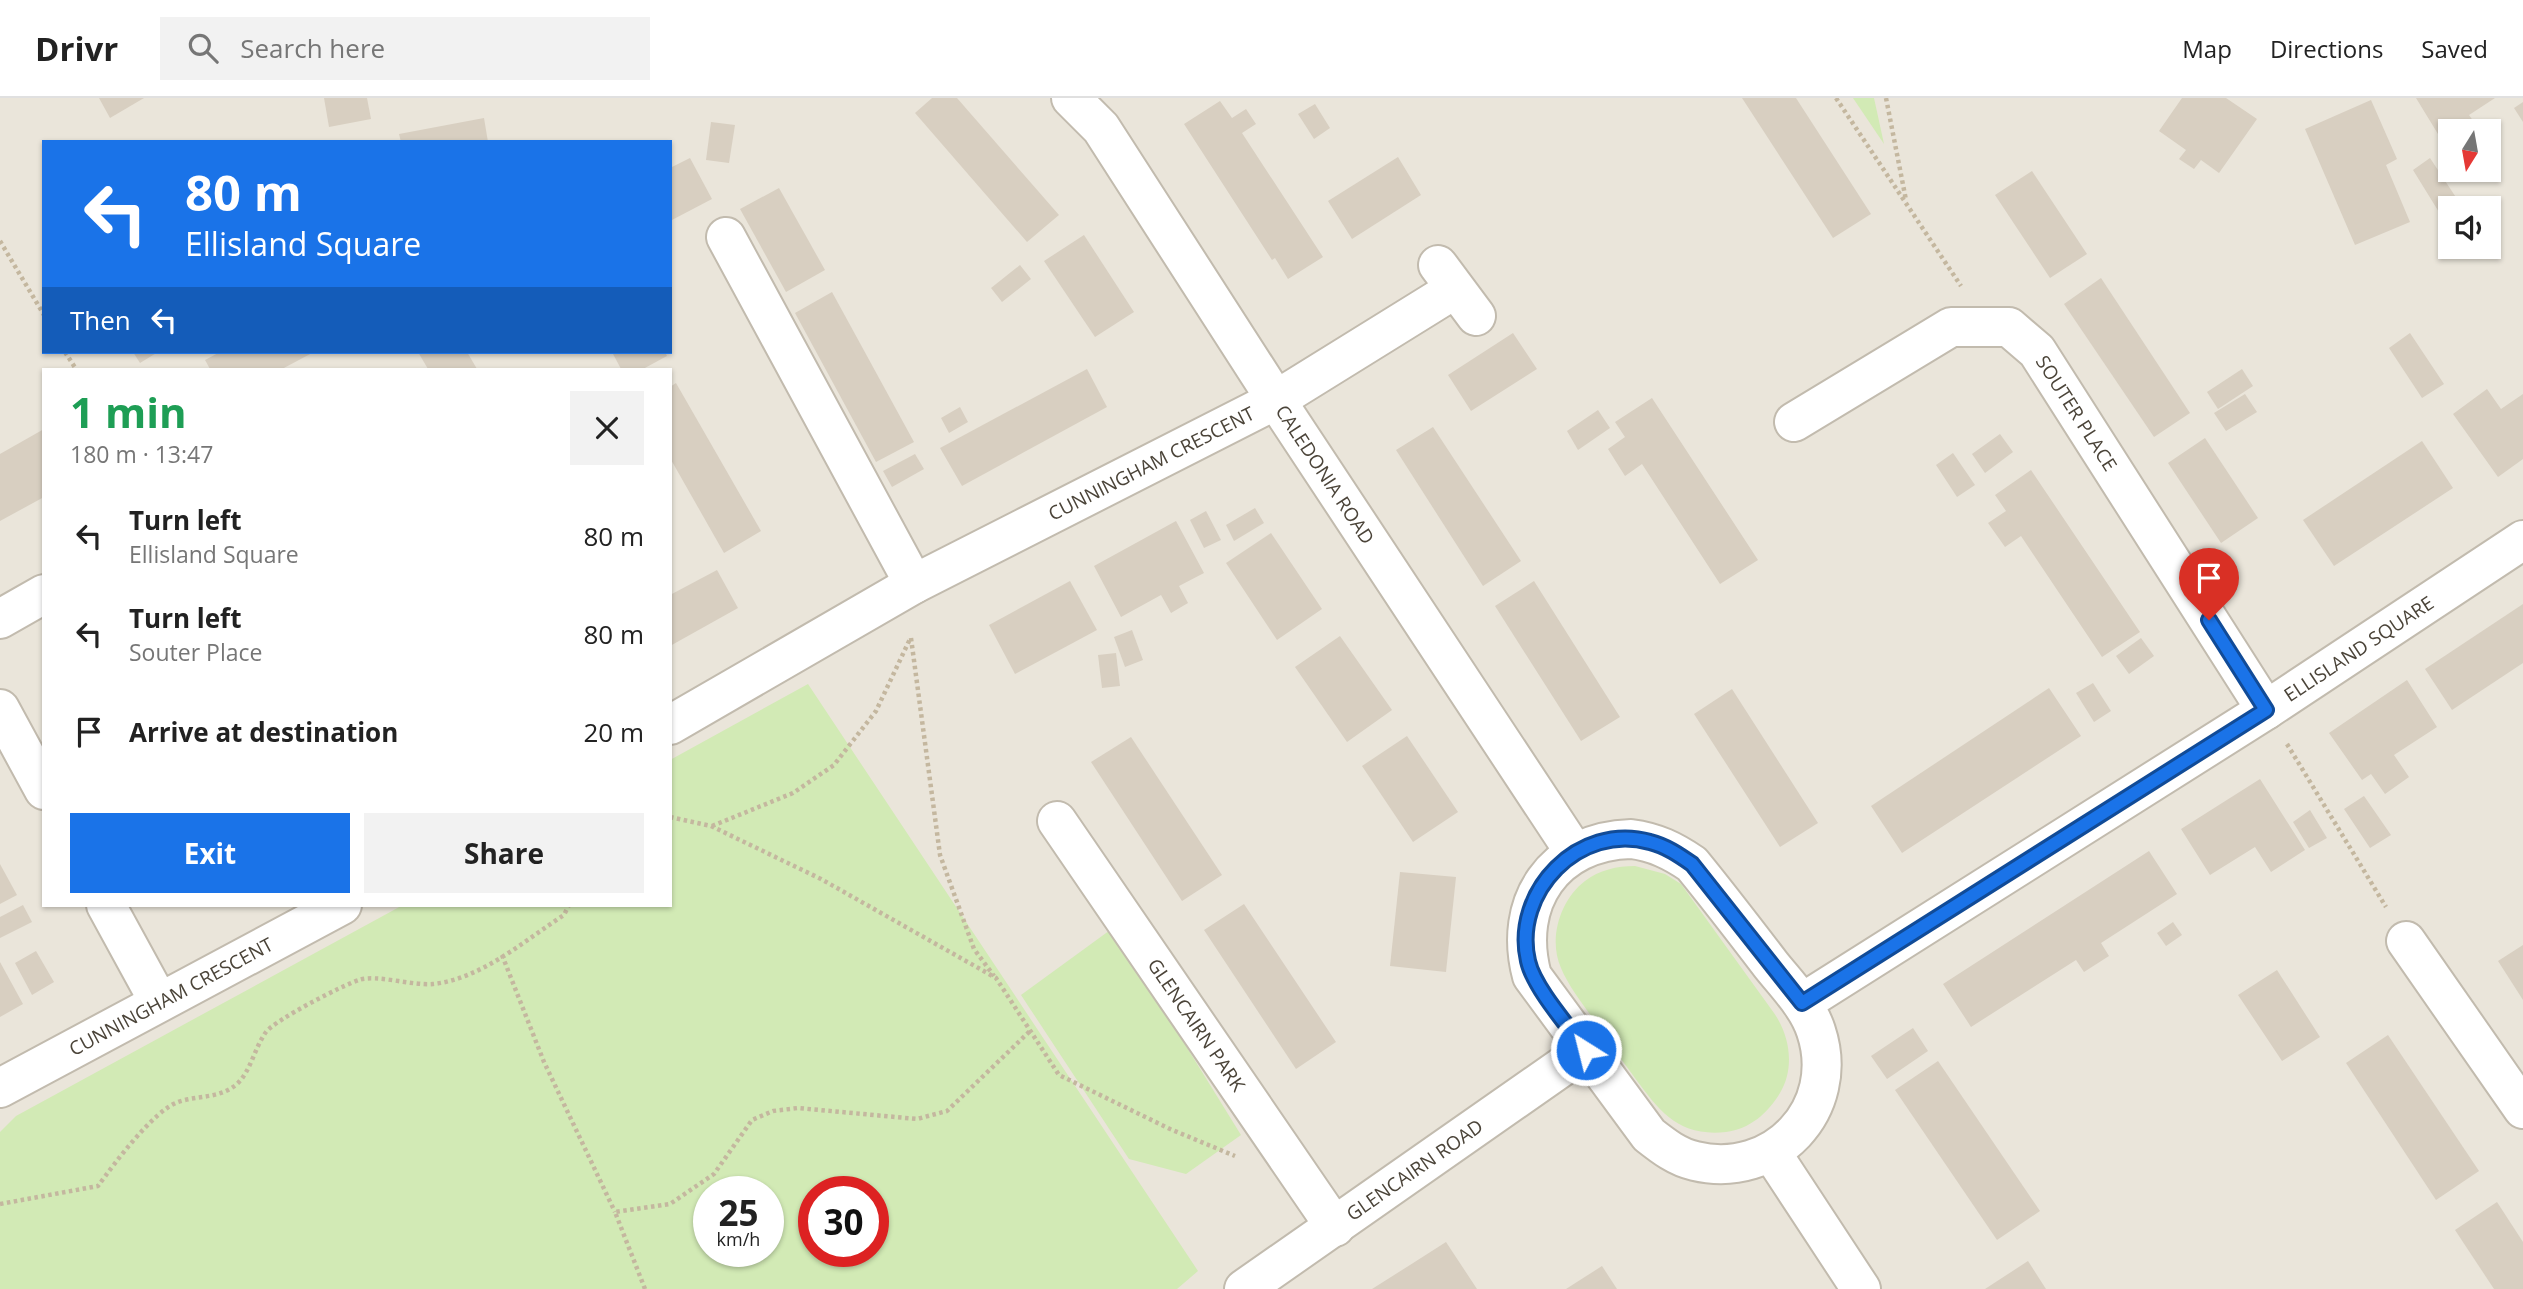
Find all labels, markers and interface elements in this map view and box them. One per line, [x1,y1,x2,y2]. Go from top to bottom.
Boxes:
search box [160,17,650,80]
text: Drivr [35,26,118,71]
icon: search [184,29,222,67]
text: Search here [240,30,385,66]
text: Map [2182,32,2232,65]
text: Directions [2270,32,2383,65]
text: Saved [2421,32,2488,65]
north arrow [2438,119,2501,182]
map controls [2438,119,2501,259]
text: 80 m [185,159,302,225]
icon: left [70,168,161,259]
button: sound [2438,196,2501,259]
text: Ellisland Square [185,222,421,265]
icon: left [145,301,183,339]
text: Then [70,302,131,338]
street label: SOUTER PLACE [2030,350,2123,476]
text: 1 min [70,383,187,440]
button: close [570,391,644,465]
street label: CUNNINGHAM CRESCENT [1044,400,1259,527]
street label: CALEDONIA ROAD [1270,400,1381,549]
text: 180 m · 13:47 [70,438,213,470]
text: Turn left [129,502,241,538]
icon: left [70,517,108,555]
text: 80 m [583,518,644,554]
text: Ellisland Square [129,538,299,570]
pin [2179,548,2239,620]
icon: arrive [2190,559,2228,597]
street label: ELLISLAND SQUARE [2279,590,2439,708]
text: Turn left [129,600,241,636]
icon: left [70,615,108,653]
text: 80 m [583,616,644,652]
text: Souter Place [129,636,262,668]
icon: arrive [70,713,108,751]
text: Arrive at destination [129,714,398,750]
text: 20 m [583,714,644,750]
button: Exit [70,813,350,893]
button: Share [364,813,644,893]
street label: CUNNINGHAM CRESCENT [64,931,278,1062]
street label: GLENCAIRN PARK [1142,953,1251,1097]
position arrow [1549,1013,1623,1087]
street label: GLENCAIRN ROAD [1341,1113,1488,1227]
speed limit sign: 30 [798,1176,889,1267]
text: 25 [718,1189,759,1236]
text: km/h [717,1227,760,1251]

